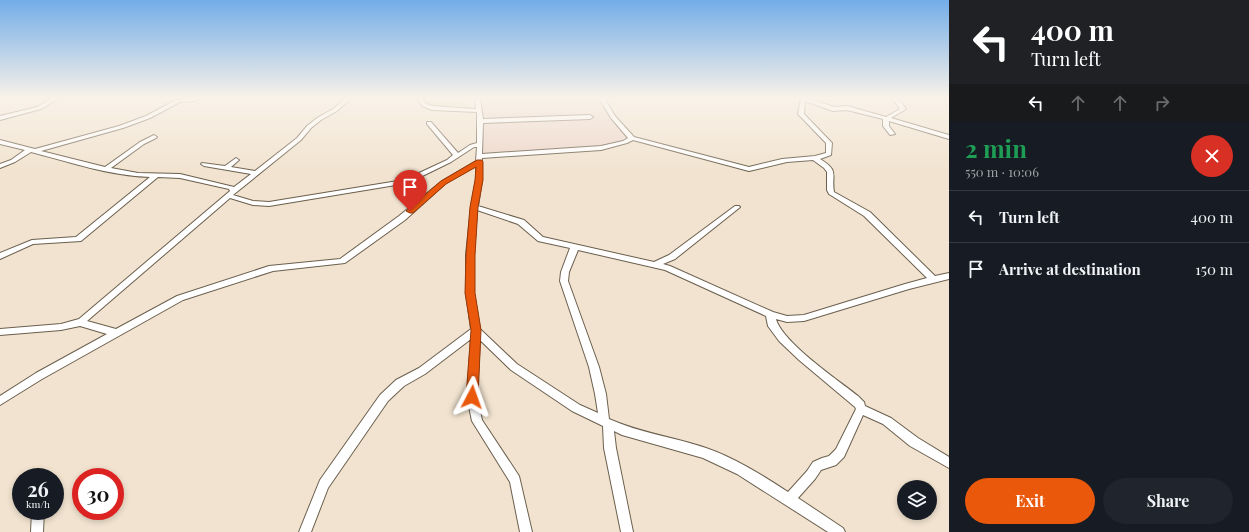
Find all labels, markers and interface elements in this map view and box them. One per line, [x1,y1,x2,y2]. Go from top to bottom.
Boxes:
text: 400 m [1031,11,1114,48]
icon: left [965,16,1017,68]
text: Turn left [1031,47,1101,71]
icon: left [1025,92,1047,114]
icon: ahead [1067,92,1089,114]
icon: ahead [1109,92,1131,114]
icon: right [1151,92,1173,114]
text: 2 min [965,132,1027,164]
button: close [1191,135,1233,177]
text: 550 m · 10:06 [965,163,1039,180]
pin [393,170,427,211]
icon: arrive [399,176,421,198]
icon: left [965,206,987,228]
text: Turn left [999,207,1060,227]
text: 400 m [1191,207,1233,227]
icon: arrive [965,258,987,280]
text: Arrive at destination [999,259,1141,279]
text: 150 m [1195,259,1233,279]
position arrow [451,376,493,418]
speed limit sign: 30 [72,468,124,520]
text: 26 [27,475,49,502]
button: Exit [965,478,1095,524]
button: Share [1103,478,1233,524]
map controls [897,480,937,520]
button: layers [897,480,937,520]
text: km/h [26,497,50,511]

